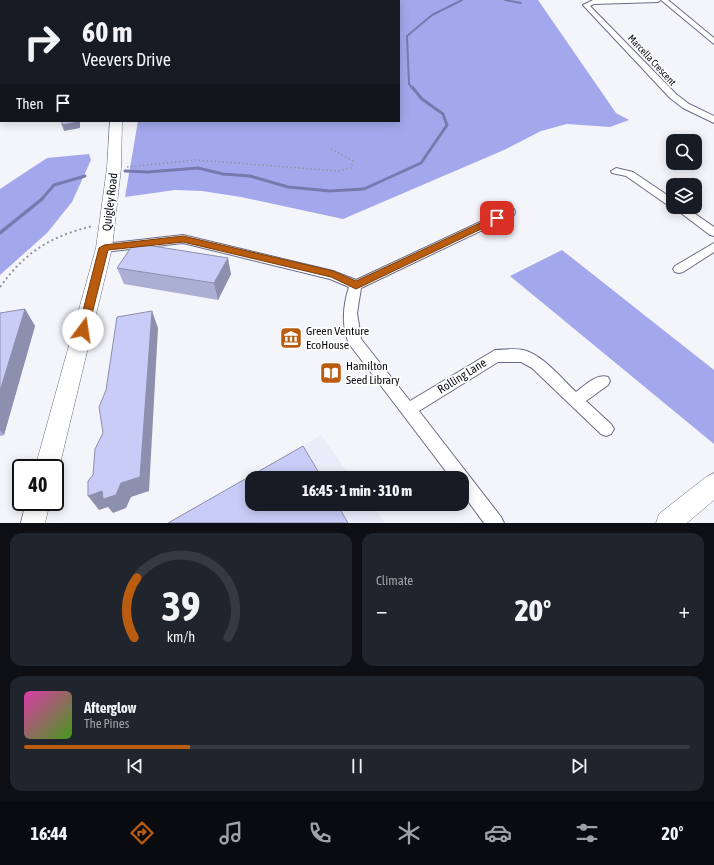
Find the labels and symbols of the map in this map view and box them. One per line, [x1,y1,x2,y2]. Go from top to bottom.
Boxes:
street label: Marcella Crescent [626,32,678,88]
street label: Quigley Road [99,172,121,232]
pin [480,201,514,235]
position arrow [62,309,104,351]
place label: Green Venture EcoHouse [306,324,369,352]
museum icon: Green Venture EcoHouse [278,325,304,351]
street label: Rolling Lane [435,356,489,396]
place label: Hamilton Seed Library [346,359,400,387]
library icon: Hamilton Seed Library [318,360,344,386]
speed limit sign: 40 [12,459,64,511]

